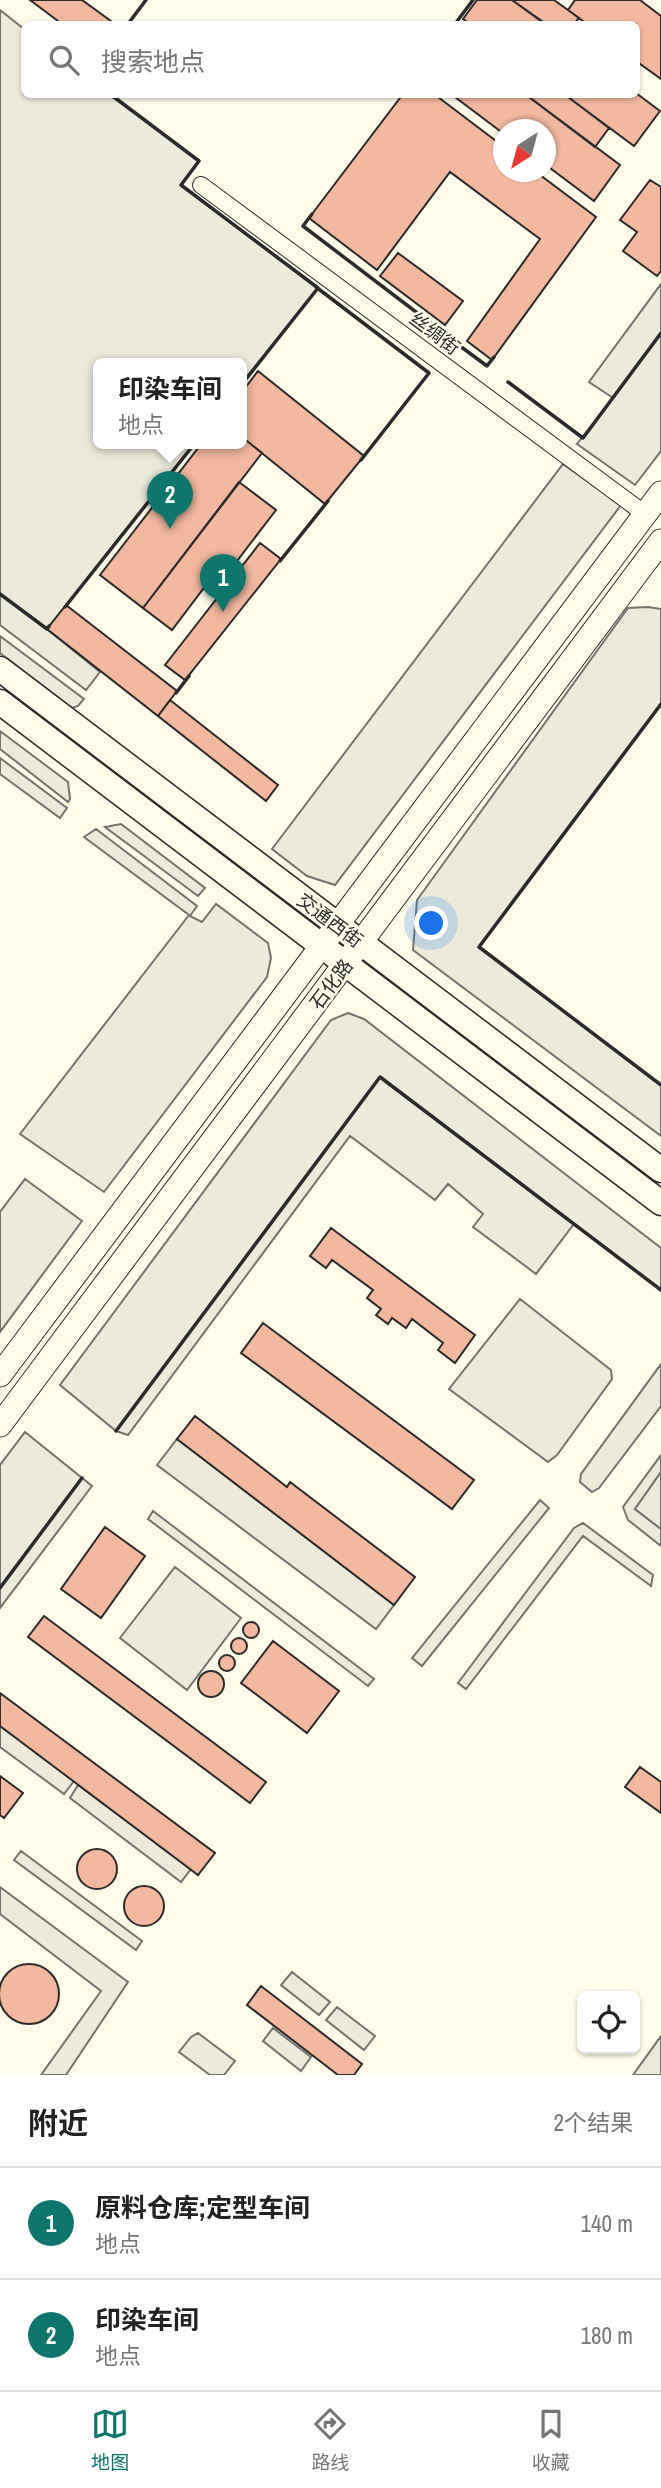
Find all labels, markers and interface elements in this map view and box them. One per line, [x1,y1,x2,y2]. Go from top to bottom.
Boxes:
search box [21,21,640,98]
icon: search [45,41,83,79]
text: 搜索地点 [101,44,205,79]
north arrow [493,119,556,182]
street label: 丝绸街 [404,305,466,361]
popup [93,358,247,449]
text: 印染车间 [118,371,222,406]
text: 地点 [118,409,164,440]
pin: 2 [147,471,193,529]
pin: 1 [200,554,246,612]
street label: 交通西街 [292,887,368,953]
your location [414,906,448,940]
street label: 石化路 [303,953,359,1015]
map controls [577,1991,640,2054]
button: locate [577,1991,640,2054]
text: 附近 [28,2103,88,2143]
text: 2个结果 [554,2107,633,2138]
text: 原料仓库;定型车间 [95,2190,310,2225]
text: 1 [46,2208,56,2239]
text: 140 m [581,2208,633,2239]
text: 地点 [95,2228,141,2259]
text: 印染车间 [95,2302,199,2337]
text: 2 [46,2320,56,2351]
text: 180 m [581,2320,633,2351]
text: 地点 [95,2340,141,2371]
tab: 地图 [91,2405,129,2475]
tab: 路线 [311,2405,350,2475]
tab: 收藏 [532,2405,570,2475]

